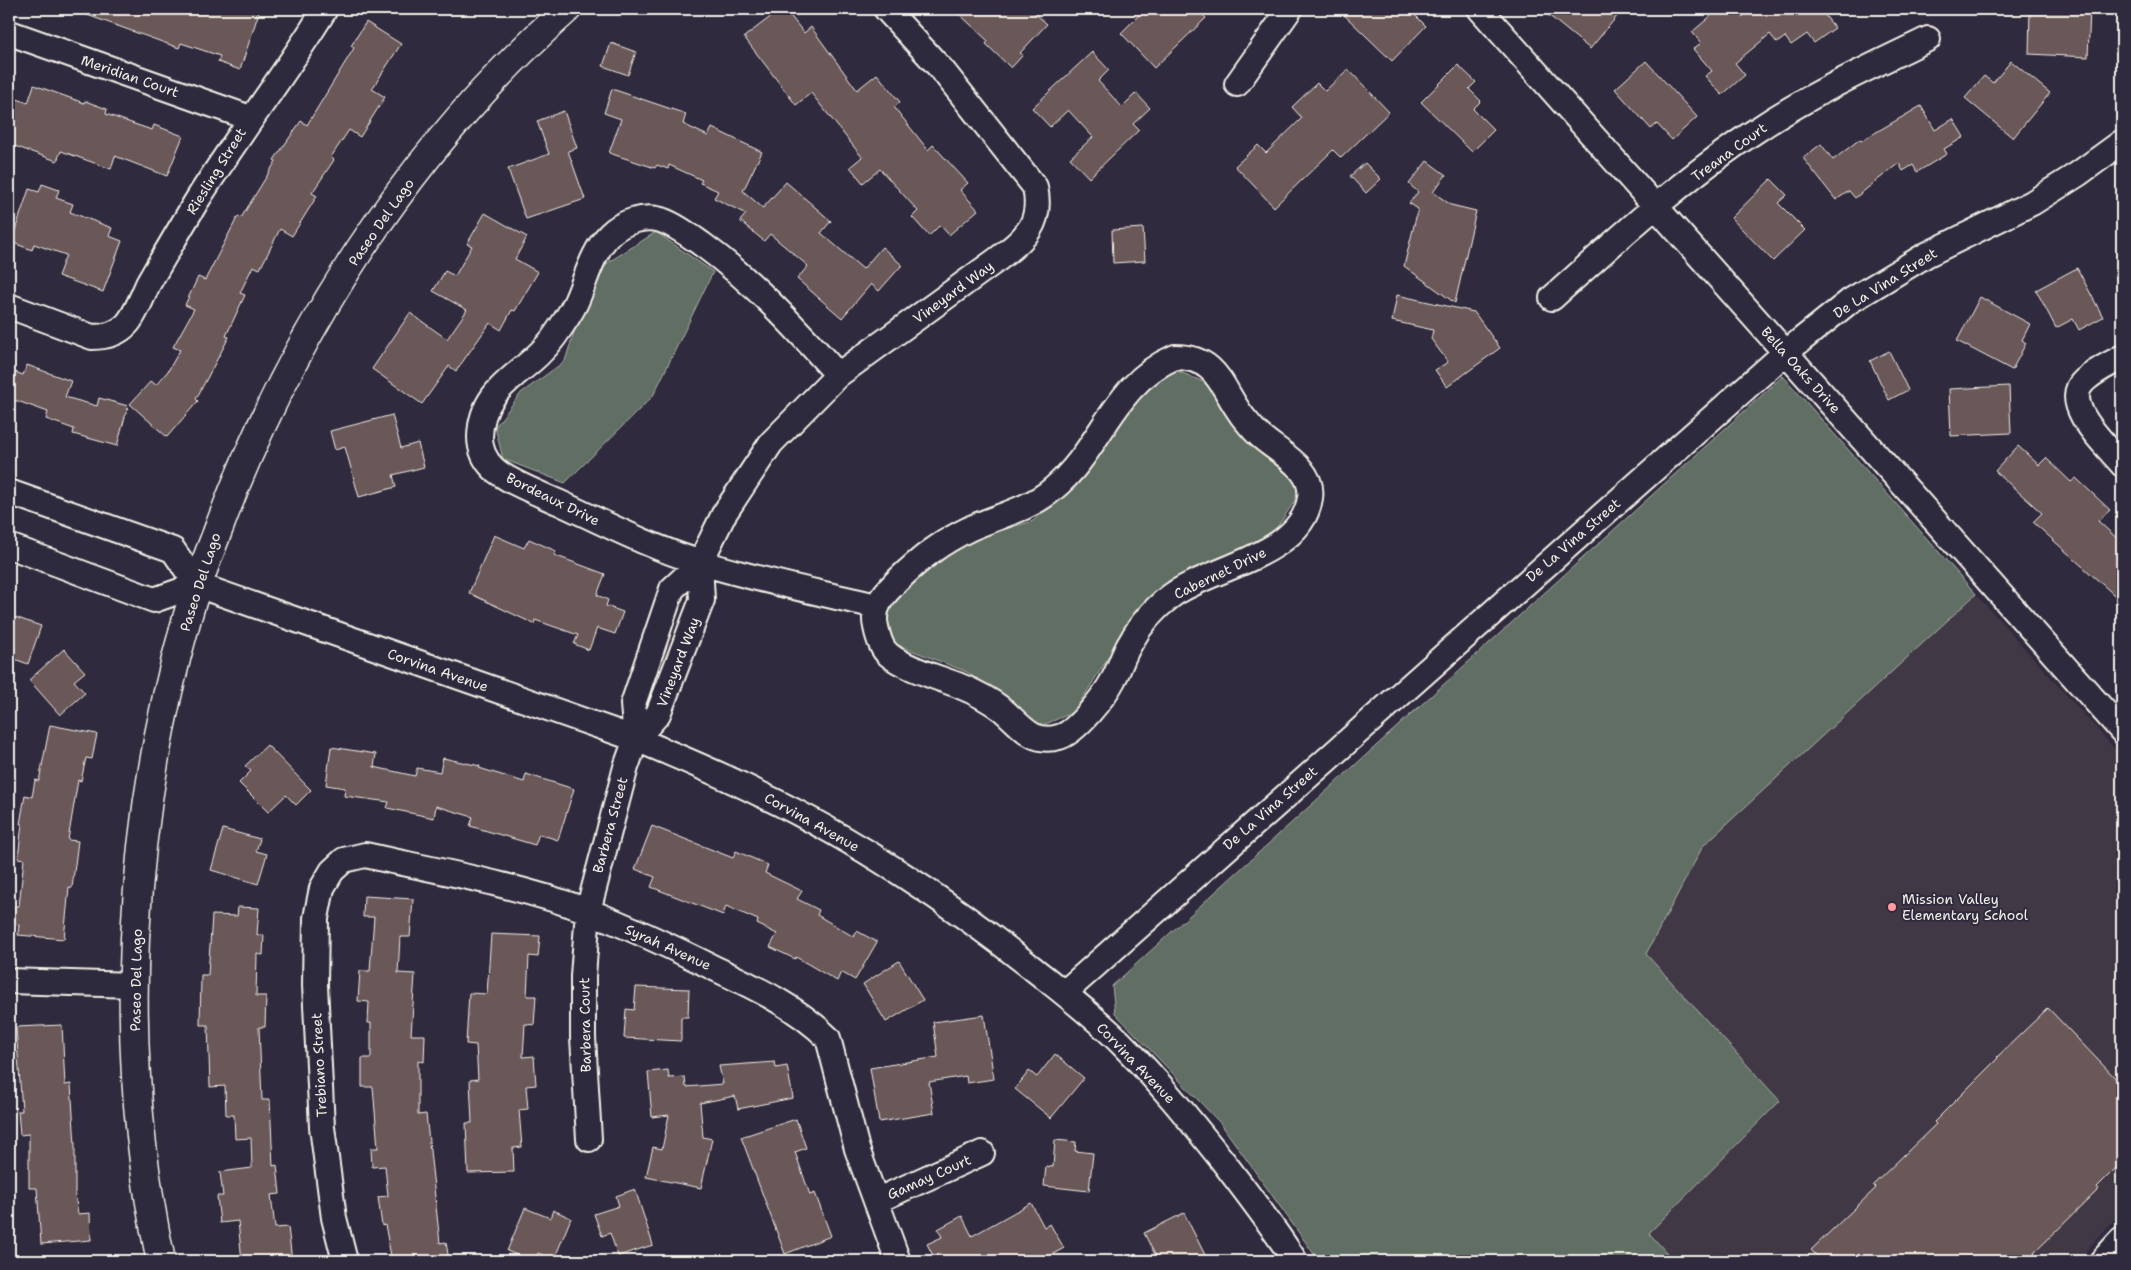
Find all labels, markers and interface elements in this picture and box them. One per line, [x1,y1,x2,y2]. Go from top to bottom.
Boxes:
street label: Meridian Court [79,51,181,101]
street label: Treana Court [1688,119,1770,185]
street label: Riesling Street [182,124,250,218]
street label: Paseo Del Lago [344,175,418,269]
street label: De La Vina Street [1830,244,1940,322]
street label: Vineyard Way [909,257,997,327]
street label: Bella Oaks Drive [1757,323,1845,417]
street label: Bordeaux Drive [503,469,603,530]
street label: De La Vina Street [1522,494,1624,586]
street label: Paseo Del Lago [176,530,224,634]
street label: Cabernet Drive [1171,543,1269,603]
street label: Vineyard Way [653,614,703,710]
street label: Corvina Avenue [385,644,491,696]
street label: De La Vina Street [1219,762,1321,854]
street label: Barbera Street [588,775,632,875]
street label: Corvina Avenue [761,788,863,856]
place label: Mission Valley Elementary School [1902,890,2029,924]
marker: Mission Valley Elementary School [1886,901,1898,913]
street label: Syrah Avenue [622,920,714,974]
street label: Paseo Del Lago [126,928,146,1032]
street label: Barbera Court [575,977,595,1073]
street label: Trebiano Street [307,1012,331,1118]
street label: Corvina Avenue [1093,1019,1179,1107]
street label: Gamay Court [884,1151,974,1203]

